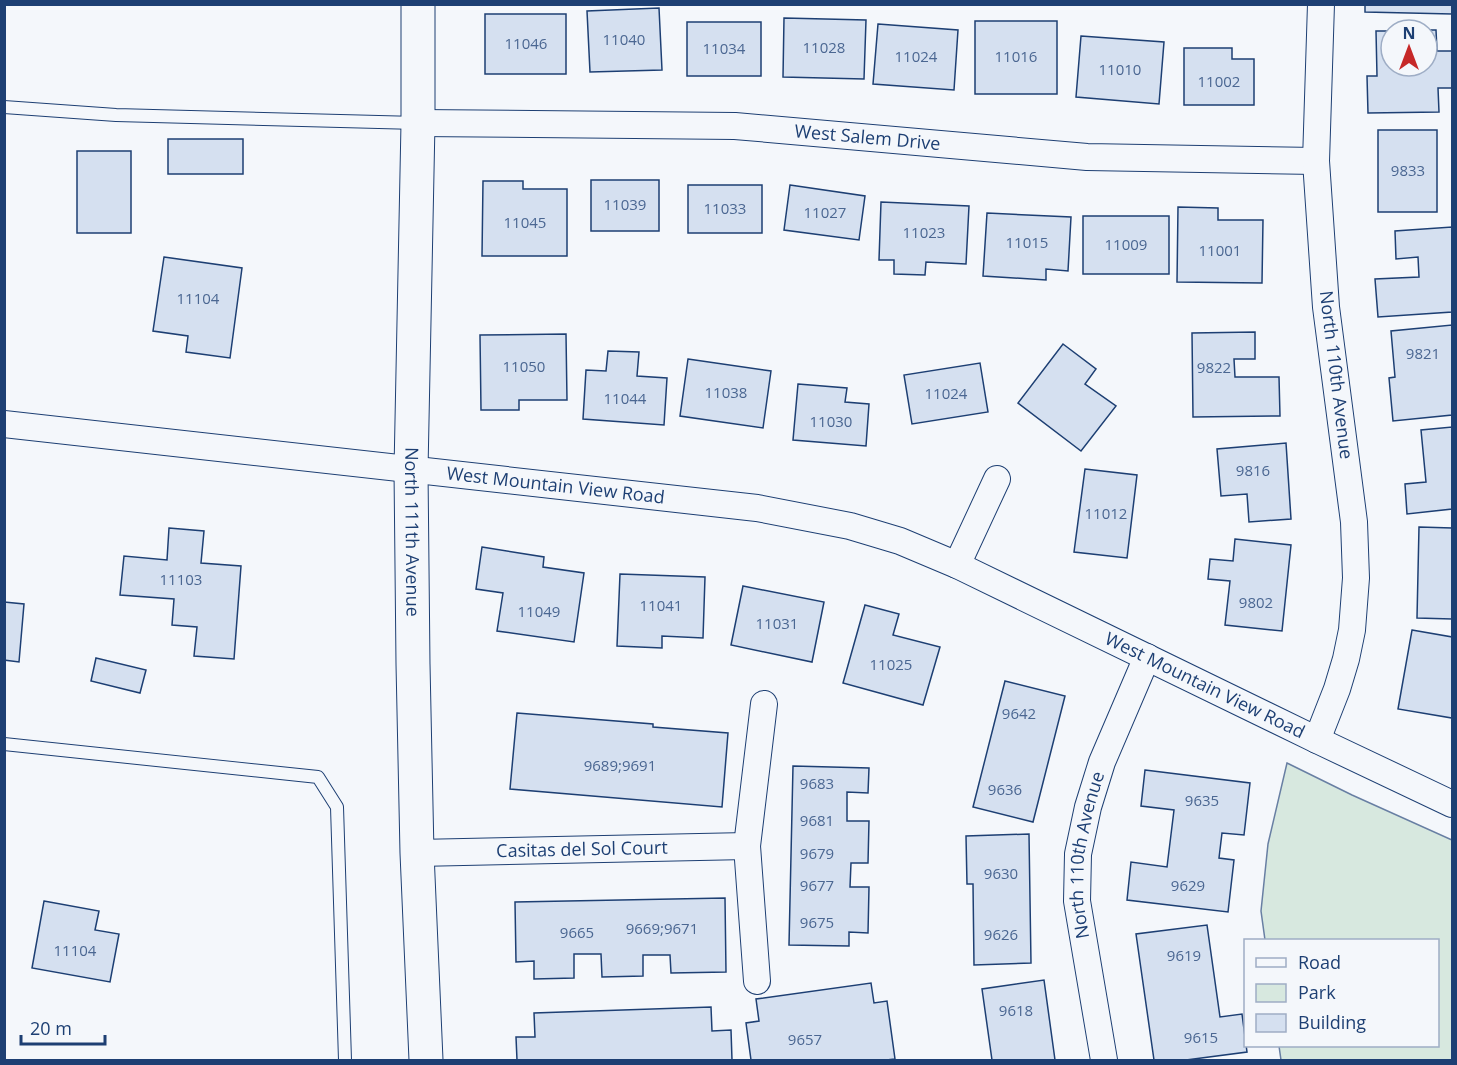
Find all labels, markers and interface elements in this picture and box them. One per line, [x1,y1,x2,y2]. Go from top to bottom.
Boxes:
north arrow [1379,18,1439,78]
text: N [1402,22,1416,44]
house number: 11040 [603,29,645,49]
house number: 11046 [505,33,547,53]
house number: 11028 [803,37,845,57]
house number: 11034 [703,38,746,58]
house number: 11024 [895,46,938,66]
house number: 11016 [995,46,1037,66]
house number: 11010 [1099,59,1141,79]
house number: 11002 [1198,71,1240,91]
street label: West Salem Drive [794,118,942,155]
house number: 9833 [1391,160,1425,180]
house number: 11039 [604,194,646,214]
house number: 11033 [704,198,746,218]
house number: 11027 [804,202,846,222]
house number: 11045 [504,212,546,232]
house number: 11023 [903,222,945,242]
house number: 11015 [1006,232,1048,252]
house number: 11009 [1105,234,1147,254]
house number: 11001 [1199,240,1241,260]
house number: 11104 [177,288,220,308]
street label: North 110th Avenue [1315,289,1359,460]
house number: 9821 [1406,343,1440,363]
house number: 11050 [503,356,545,376]
house number: 9822 [1197,357,1231,377]
house number: 11038 [705,382,747,402]
house number: 11024 [925,383,968,403]
house number: 11044 [604,388,647,408]
house number: 11030 [810,411,852,431]
street label: North 111th Avenue [400,447,426,617]
street label: West Mountain View Road [445,460,666,509]
house number: 9816 [1236,460,1270,480]
house number: 11012 [1085,503,1127,523]
house number: 11103 [160,569,202,589]
house number: 9802 [1239,592,1273,612]
house number: 11041 [640,595,682,615]
house number: 11049 [518,601,560,621]
house number: 11031 [756,613,798,633]
street label: West Mountain View Road [1101,626,1309,743]
house number: 11025 [870,654,912,674]
house number: 9642 [1002,703,1036,723]
house number: 9689;9691 [584,755,656,775]
street label: North 110th Avenue [1064,768,1109,941]
house number: 9683 [800,773,834,793]
house number: 9636 [988,779,1022,799]
house number: 9635 [1185,790,1219,810]
house number: 9681 [800,810,834,830]
street label: Casitas del Sol Court [496,835,668,862]
house number: 9679 [800,843,834,863]
house number: 9630 [984,863,1018,883]
house number: 9677 [800,875,834,895]
house number: 9629 [1171,875,1205,895]
house number: 9675 [800,912,834,932]
house number: 9669;9671 [626,918,698,938]
house number: 9665 [560,922,594,942]
house number: 9626 [984,924,1018,944]
legend [1244,939,1439,1047]
house number: 11104 [54,940,97,960]
house number: 9619 [1167,945,1201,965]
text: Road [1298,950,1341,974]
text: Park [1298,980,1336,1004]
house number: 9618 [999,1000,1033,1020]
scale bar [21,1008,105,1046]
text: Building [1298,1010,1366,1034]
text: 20 m [30,1016,72,1040]
house number: 9615 [1184,1027,1218,1047]
house number: 9657 [788,1029,822,1049]

